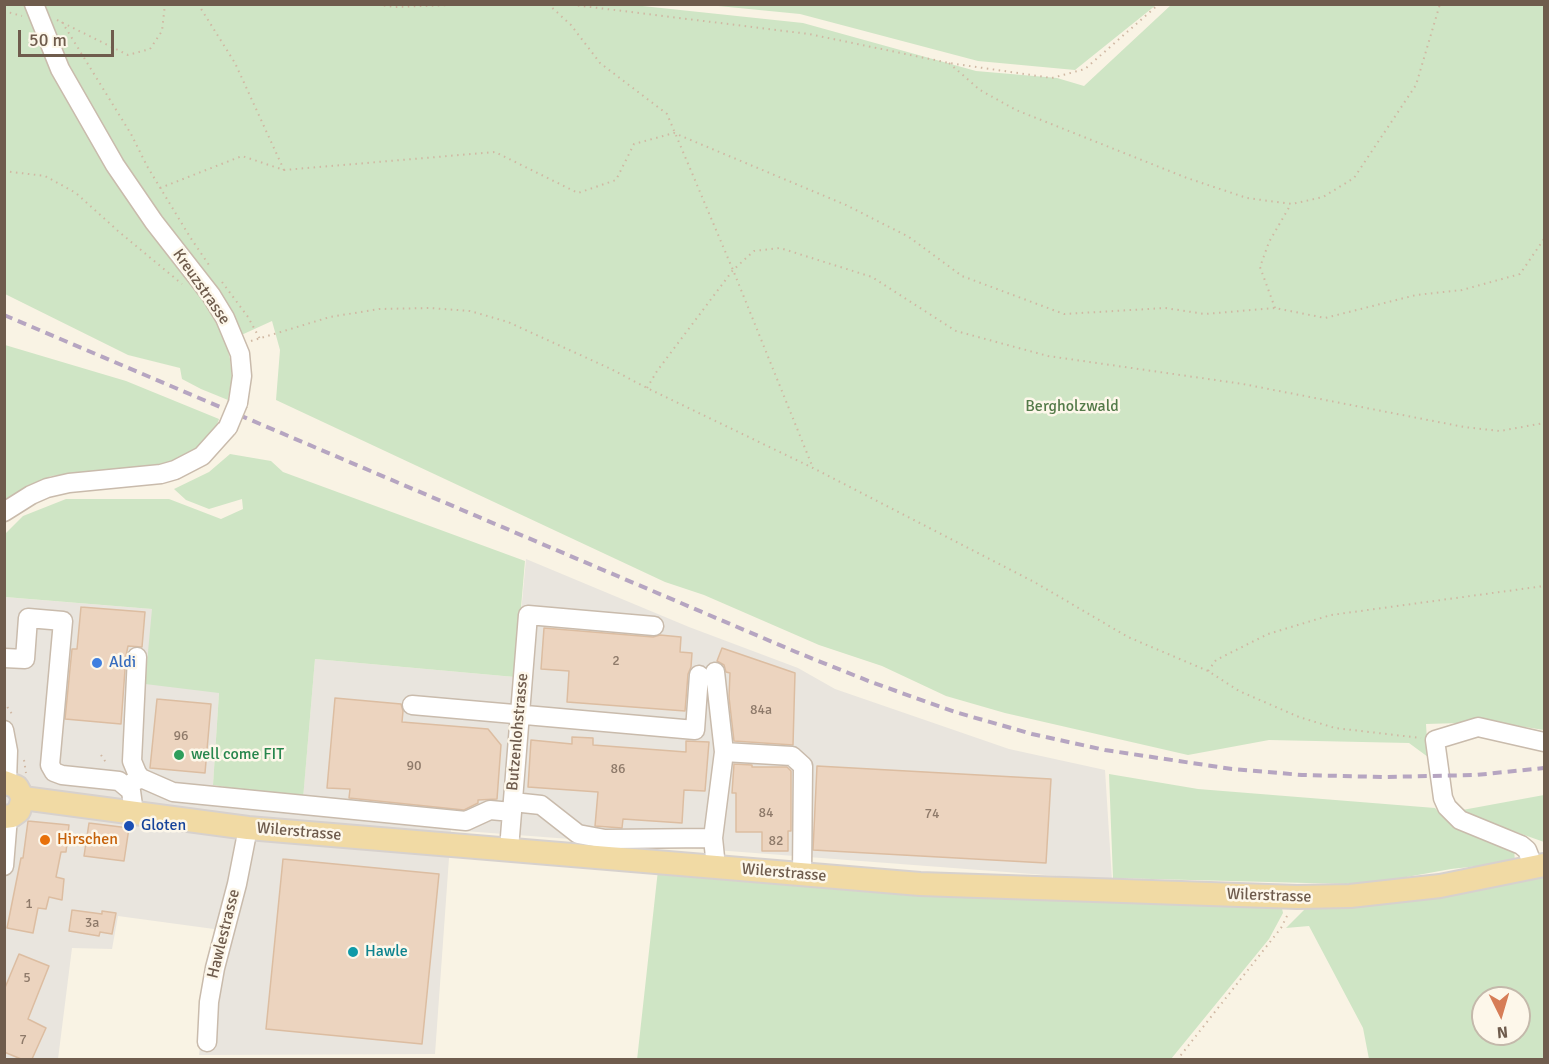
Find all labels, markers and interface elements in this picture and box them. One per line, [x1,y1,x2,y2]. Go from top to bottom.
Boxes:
scale bar [21,18,117,56]
text: 50 m [29,29,67,51]
street label: Kreuzstrasse [168,246,234,328]
park label: Bergholzwald [1025,397,1119,417]
place label: Aldi [109,653,136,673]
house number: 2 [612,653,620,669]
marker: Aldi [90,656,104,670]
street label: Butzenlohstrasse [503,672,533,792]
house number: 84a [750,702,772,718]
house number: 96 [173,728,189,744]
place label: well come FIT [191,745,284,765]
marker: well come FIT [172,748,186,762]
house number: 90 [406,758,422,774]
house number: 86 [610,761,626,777]
house number: 84 [758,805,774,821]
house number: 74 [924,806,940,822]
place label: Gloten [141,816,186,836]
marker: Gloten [122,819,136,833]
street label: Wilerstrasse [256,819,342,845]
place label: Hirschen [57,830,118,850]
marker: Hirschen [38,833,52,847]
house number: 82 [768,833,784,849]
street label: Wilerstrasse [741,860,827,886]
street label: Wilerstrasse [1226,885,1312,907]
street label: Hawlestrasse [204,887,244,981]
house number: 1 [25,896,33,912]
house number: 3a [85,915,99,931]
place label: Hawle [365,942,408,962]
marker: Hawle [346,945,360,959]
house number: 5 [23,970,31,986]
north arrow [1471,986,1531,1046]
text: N [1496,1021,1509,1042]
house number: 7 [19,1032,27,1048]

